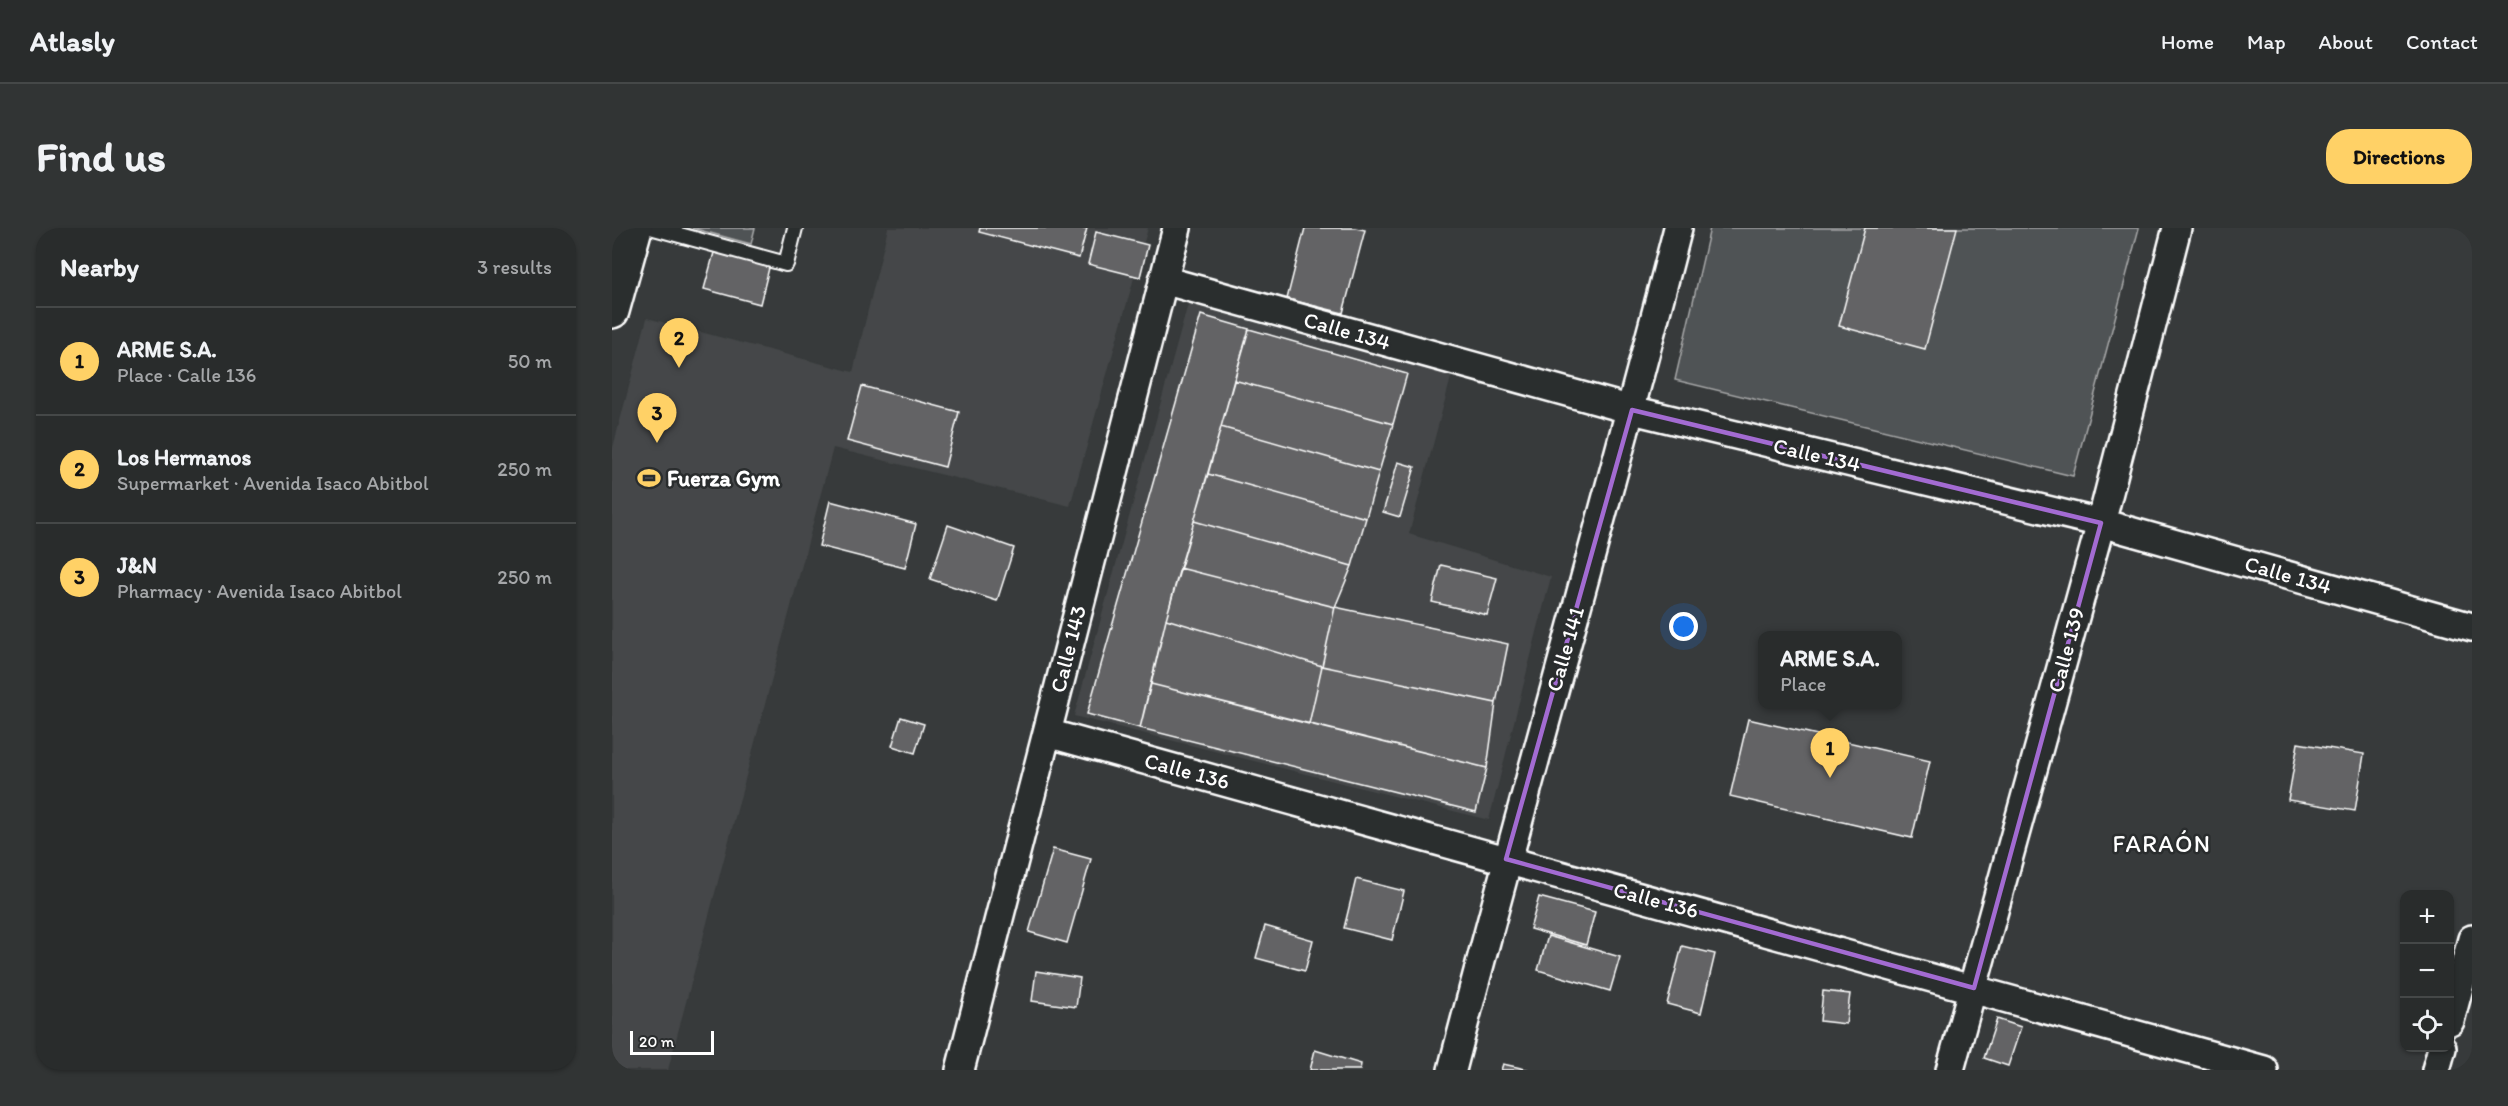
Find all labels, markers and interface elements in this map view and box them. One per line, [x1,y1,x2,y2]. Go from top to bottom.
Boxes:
text: Atlasly [30,24,115,58]
text: Home [2161,29,2214,54]
text: Map [2247,29,2286,54]
text: About [2319,29,2373,54]
text: Contact [2406,29,2478,54]
button: Directions [2326,129,2472,184]
text: Find us [36,131,166,182]
text: Nearby [60,251,139,283]
text: 3 results [477,255,552,279]
street label: Calle 134 [1301,306,1393,356]
pin: 2 [660,318,698,368]
text: ARME S.A. [117,336,217,363]
text: 1 [75,349,84,373]
text: 50 m [508,349,552,373]
text: Place · Calle 136 [117,363,256,387]
pin: 3 [638,394,676,443]
street label: Calle 134 [1771,432,1863,478]
text: Los Hermanos [117,444,251,471]
text: 2 [74,457,85,481]
text: 250 m [497,457,552,481]
sports icon: Fuerza Gym [636,465,662,491]
place label: Fuerza Gym [667,465,780,492]
text: Supermarket · Avenida Isaco Abitbol [117,471,429,495]
street label: Calle 134 [2242,550,2334,600]
text: J&N [117,552,157,579]
text: 3 [74,565,85,589]
text: 250 m [497,565,552,589]
text: Pharmacy · Avenida Isaco Abitbol [117,579,402,603]
street label: Calle 143 [1044,603,1092,695]
street label: Calle 141 [1540,603,1590,695]
street label: Calle 139 [2042,604,2090,696]
your location [1669,612,1698,641]
popup [1758,631,1902,709]
text: ARME S.A. [1780,645,1880,672]
text: Place [1780,672,1826,696]
pin: 1 [1810,728,1850,778]
street label: Calle 136 [1141,747,1233,795]
district label: FARAÓN [2112,829,2212,858]
street label: Calle 136 [1610,876,1702,924]
map controls [2400,890,2454,1052]
button: + [2400,890,2454,944]
button: − [2400,944,2454,998]
button: locate [2400,998,2454,1052]
scale bar [630,1028,714,1056]
text: 20 m [639,1032,674,1051]

